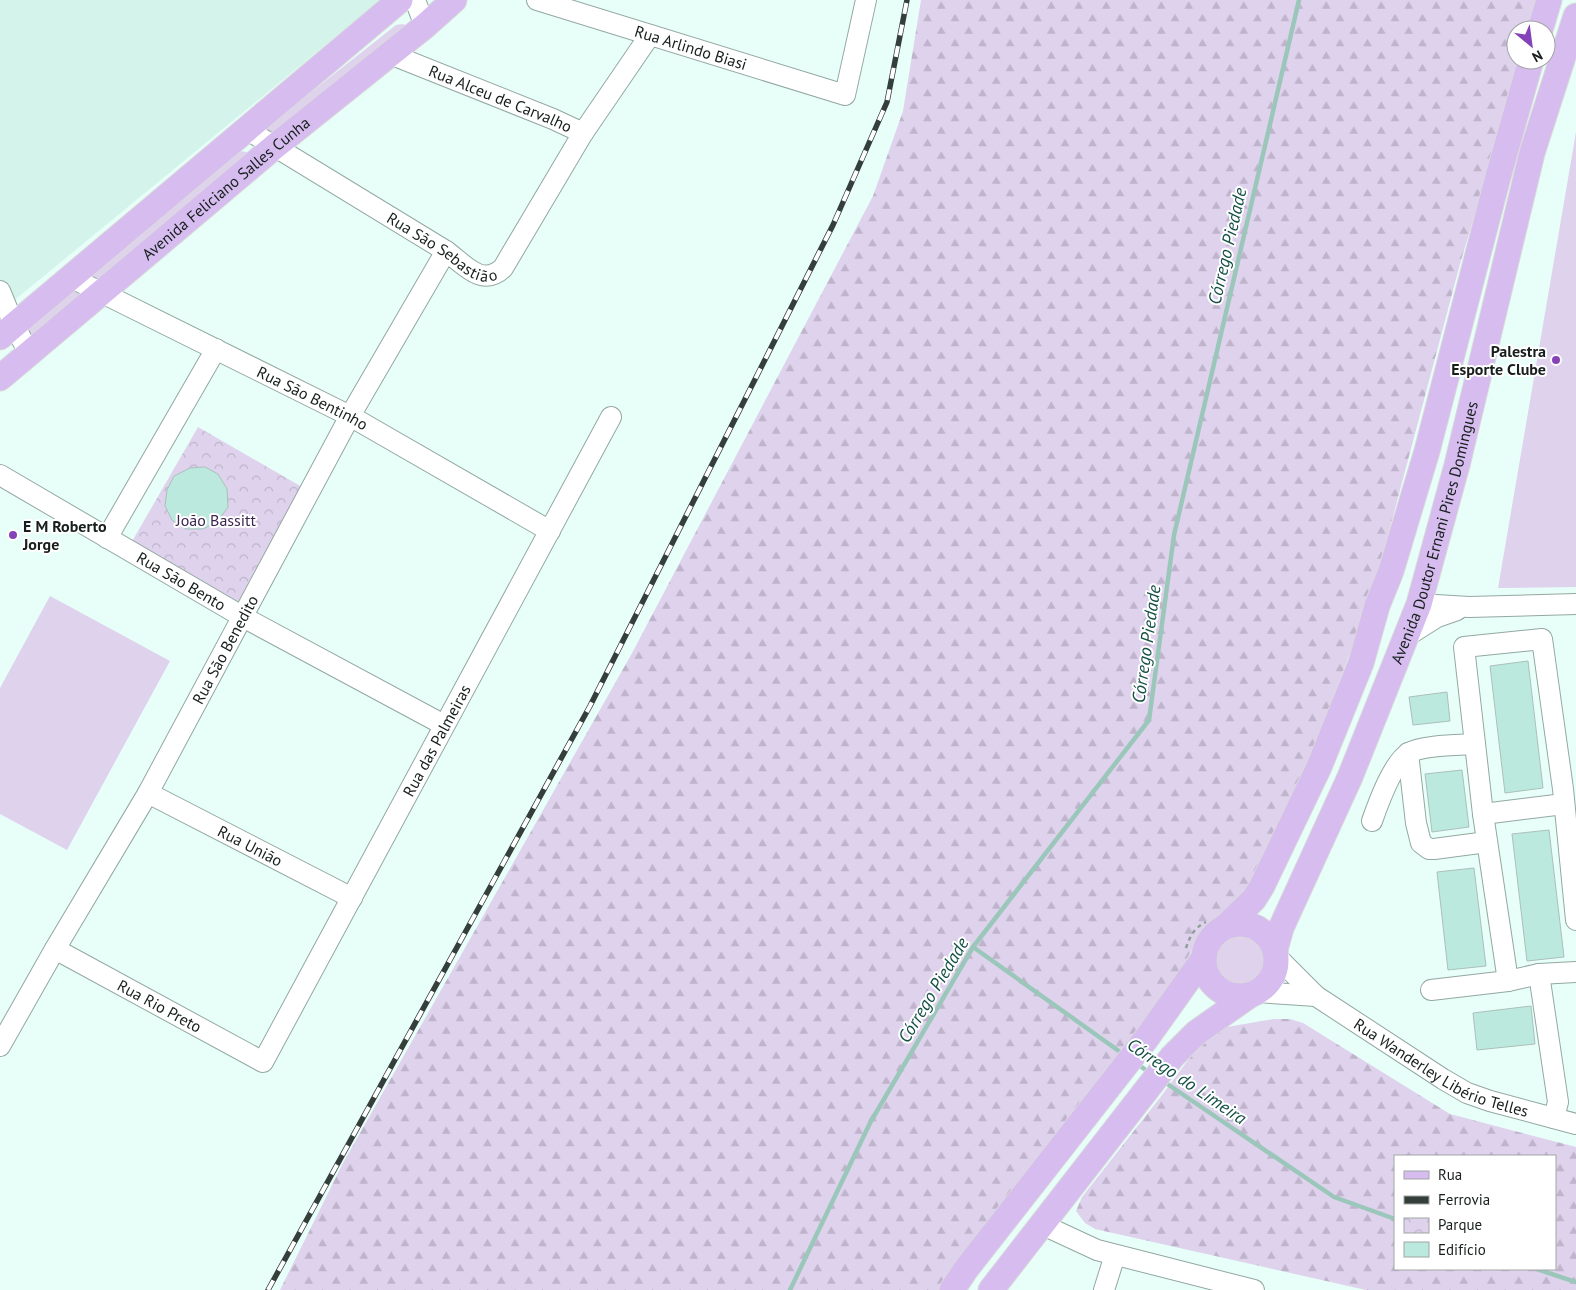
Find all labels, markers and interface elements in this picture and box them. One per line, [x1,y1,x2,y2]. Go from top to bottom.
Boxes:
north arrow [1506,20,1556,70]
street label: Rua Arlindo Biasi [632,21,749,74]
text: N [1529,46,1546,66]
street label: Rua Alceu de Carvalho [426,61,575,136]
street label: Avenida Feliciano Salles Cunha [138,112,314,264]
water label: Córrego Piedade [1202,185,1252,307]
street label: Rua São Sebastião [383,207,500,286]
place label: Palestra Esporte Clube [1451,341,1546,379]
marker: Palestra Esporte Clube [1550,354,1562,366]
street label: Rua São Bentinho [254,362,372,434]
street label: Avenida Doutor Ernani Pires Domingues [1386,399,1482,667]
park label: João Bassitt [175,510,257,530]
place label: E M Roberto Jorge [22,516,107,554]
marker: E M Roberto Jorge [7,529,19,541]
street label: Rua São Bento [133,547,229,615]
water label: Córrego Piedade [1126,583,1166,705]
street label: Rua São Benedito [188,592,262,707]
street label: Rua das Palmeiras [398,681,475,800]
street label: Rua União [214,821,286,871]
water label: Córrego Piedade [892,932,974,1047]
street label: Rua Rio Preto [114,975,205,1037]
street label: Rua Wanderley Libério Telles [1350,1014,1531,1121]
water label: Córrego do Limeira [1123,1033,1251,1129]
legend [1394,1155,1556,1270]
text: Rua [1438,1165,1462,1184]
text: Ferrovia [1438,1190,1490,1209]
text: Parque [1438,1215,1482,1234]
text: Edifício [1438,1240,1486,1259]

